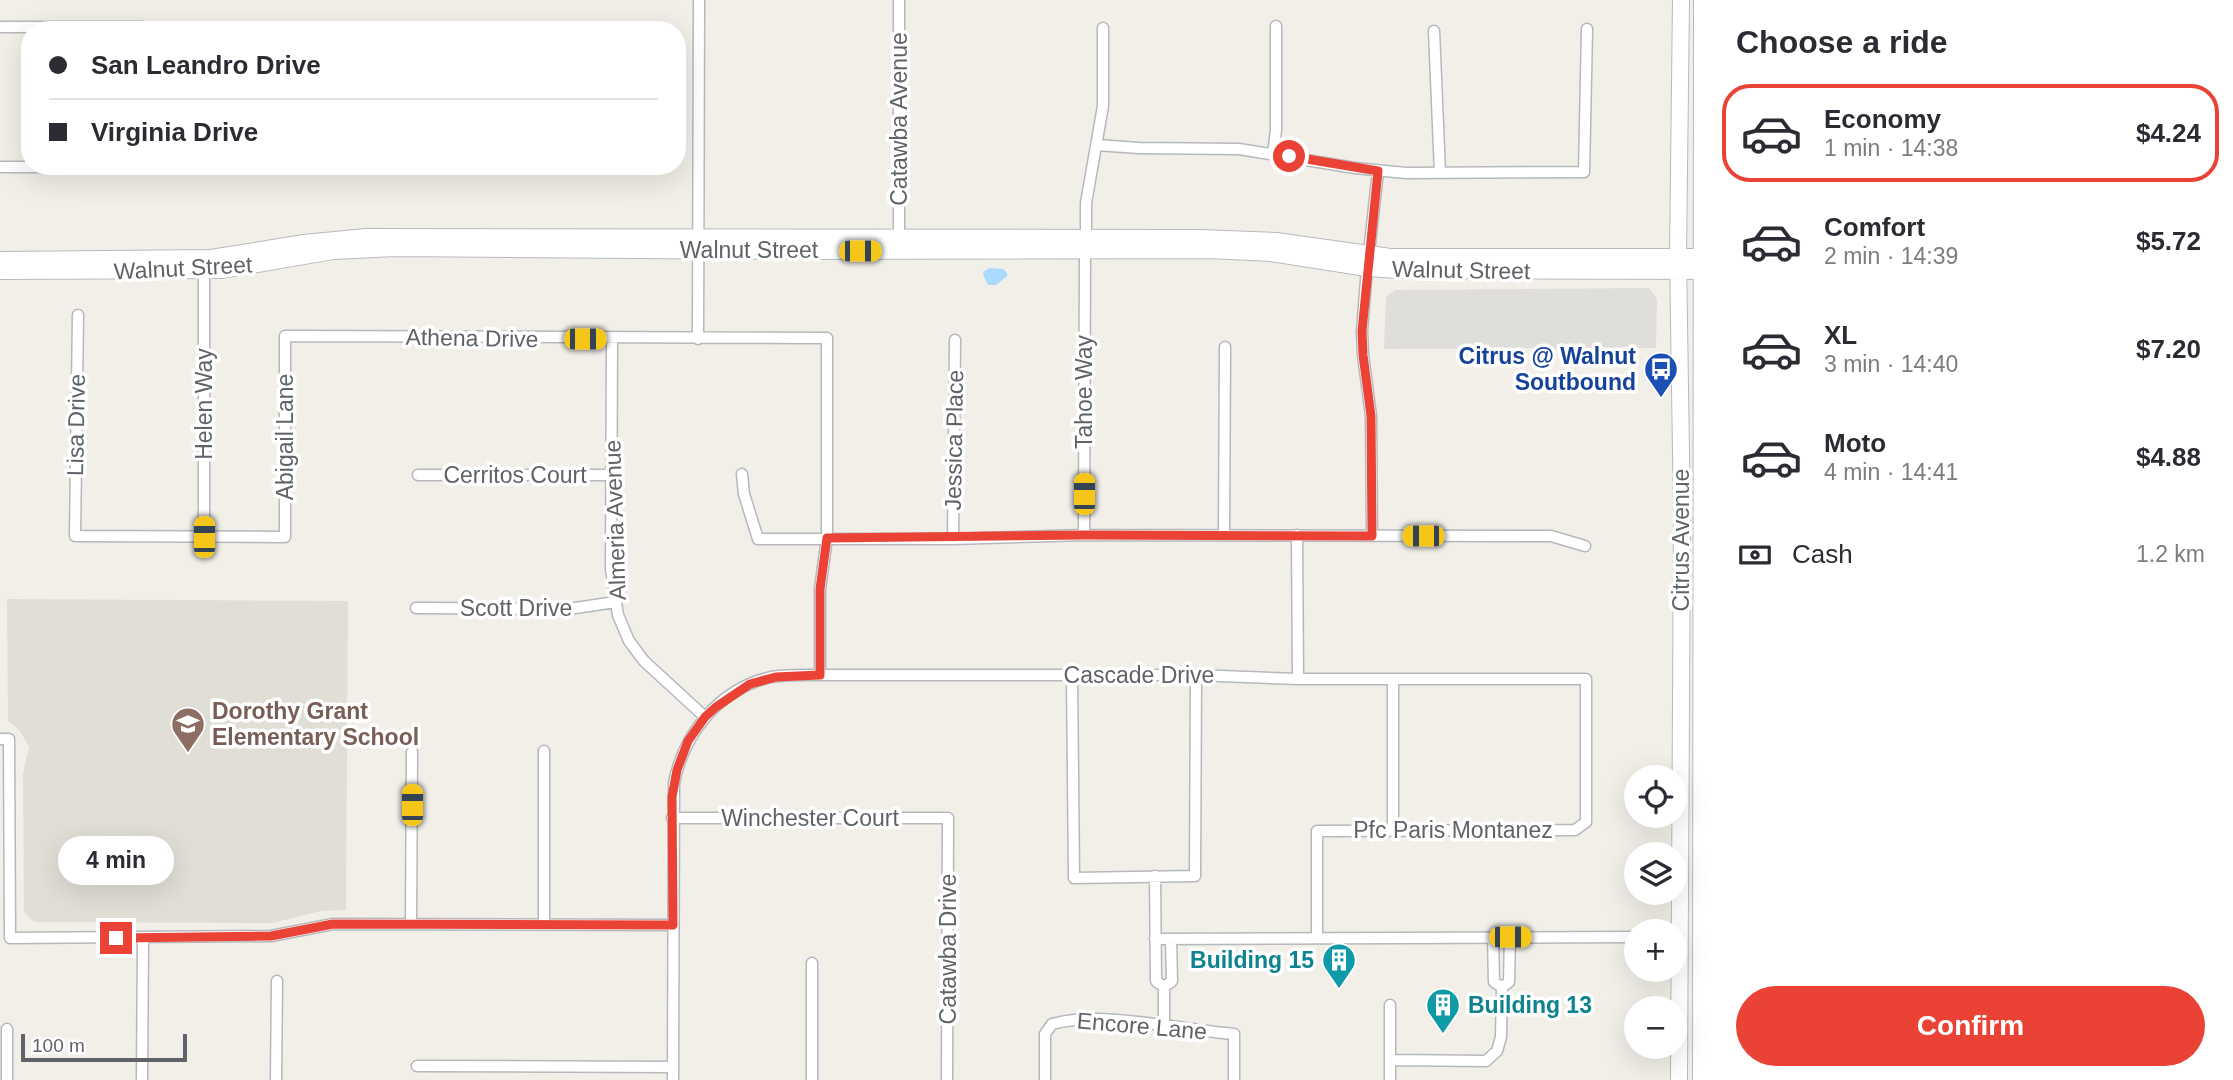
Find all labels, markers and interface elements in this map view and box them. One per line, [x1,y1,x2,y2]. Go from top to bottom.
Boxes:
text: Choose a ride [1736,24,1948,60]
street label: Catawba Avenue [886,32,912,206]
text: San Leandro Drive [91,50,321,80]
icon: car [1740,102,1803,165]
text: Economy [1824,104,1941,134]
text: Virginia Drive [91,117,258,147]
text: $4.24 [2136,118,2201,148]
text: 1 min · 14:38 [1824,135,1958,161]
route start [1273,140,1305,172]
icon: car [1740,210,1803,273]
text: Comfort [1824,212,1925,242]
text: $5.72 [2136,226,2201,256]
street label: Walnut Street [680,237,819,263]
car [840,241,882,262]
text: 2 min · 14:39 [1824,243,1958,269]
street label: Walnut Street [113,251,253,285]
street label: Walnut Street [1392,256,1531,284]
icon: car [1740,318,1803,381]
text: XL [1824,320,1857,350]
street label: Athena Drive [405,324,539,352]
car [565,329,607,350]
street label: Tahoe Way [1071,334,1097,449]
text: $7.20 [2136,334,2201,364]
place label: Citrus @ Walnut Soutbound [1459,343,1636,395]
street label: Helen Way [191,348,217,460]
bus stop icon: Citrus @ Walnut Soutbound [1642,350,1680,399]
text: 3 min · 14:40 [1824,351,1958,377]
street label: Jessica Place [940,369,968,511]
street label: Lisa Drive [62,374,90,476]
street label: Abigail Lane [272,374,298,500]
icon: car [1740,426,1803,489]
text: Moto [1824,428,1886,458]
street label: Almeria Avenue [599,439,631,601]
text: $4.88 [2136,442,2201,472]
text: 4 min · 14:41 [1824,459,1958,485]
street label: Cerritos Court [443,462,587,488]
street label: Citrus Avenue [1668,469,1694,611]
car [1074,473,1095,515]
car [194,516,215,558]
car [1403,526,1445,547]
icon: cash [1736,536,1774,574]
text: Cash [1792,539,1853,569]
text: 1.2 km [2136,541,2205,567]
street label: Scott Drive [460,595,572,621]
street label: Cascade Drive [1064,662,1214,688]
place label: Dorothy Grant Elementary School [212,698,419,750]
school or university icon: Dorothy Grant Elementary School [169,705,207,754]
map controls [1624,765,1687,1059]
button: locate [1624,765,1687,828]
car [402,784,423,826]
street label: Winchester Court [721,805,899,831]
street label: Pfc Paris Montanez [1353,817,1553,843]
callout: 4 min [58,836,174,886]
button: layers [1624,842,1687,905]
text: 4 min [86,847,146,873]
street label: Catawba Drive [935,874,961,1024]
button: + [1624,919,1687,982]
route end [100,922,132,954]
car [1490,927,1532,948]
building icon: Building 15 [1320,941,1358,990]
place label: Building 15 [1190,947,1314,973]
building icon: Building 13 [1424,986,1462,1035]
button: Confirm [1736,986,2205,1066]
place label: Building 13 [1468,992,1592,1018]
button: − [1624,996,1687,1059]
street label: Encore Lane [1076,1007,1208,1045]
scale bar [21,1031,187,1063]
text: 100 m [32,1035,85,1056]

